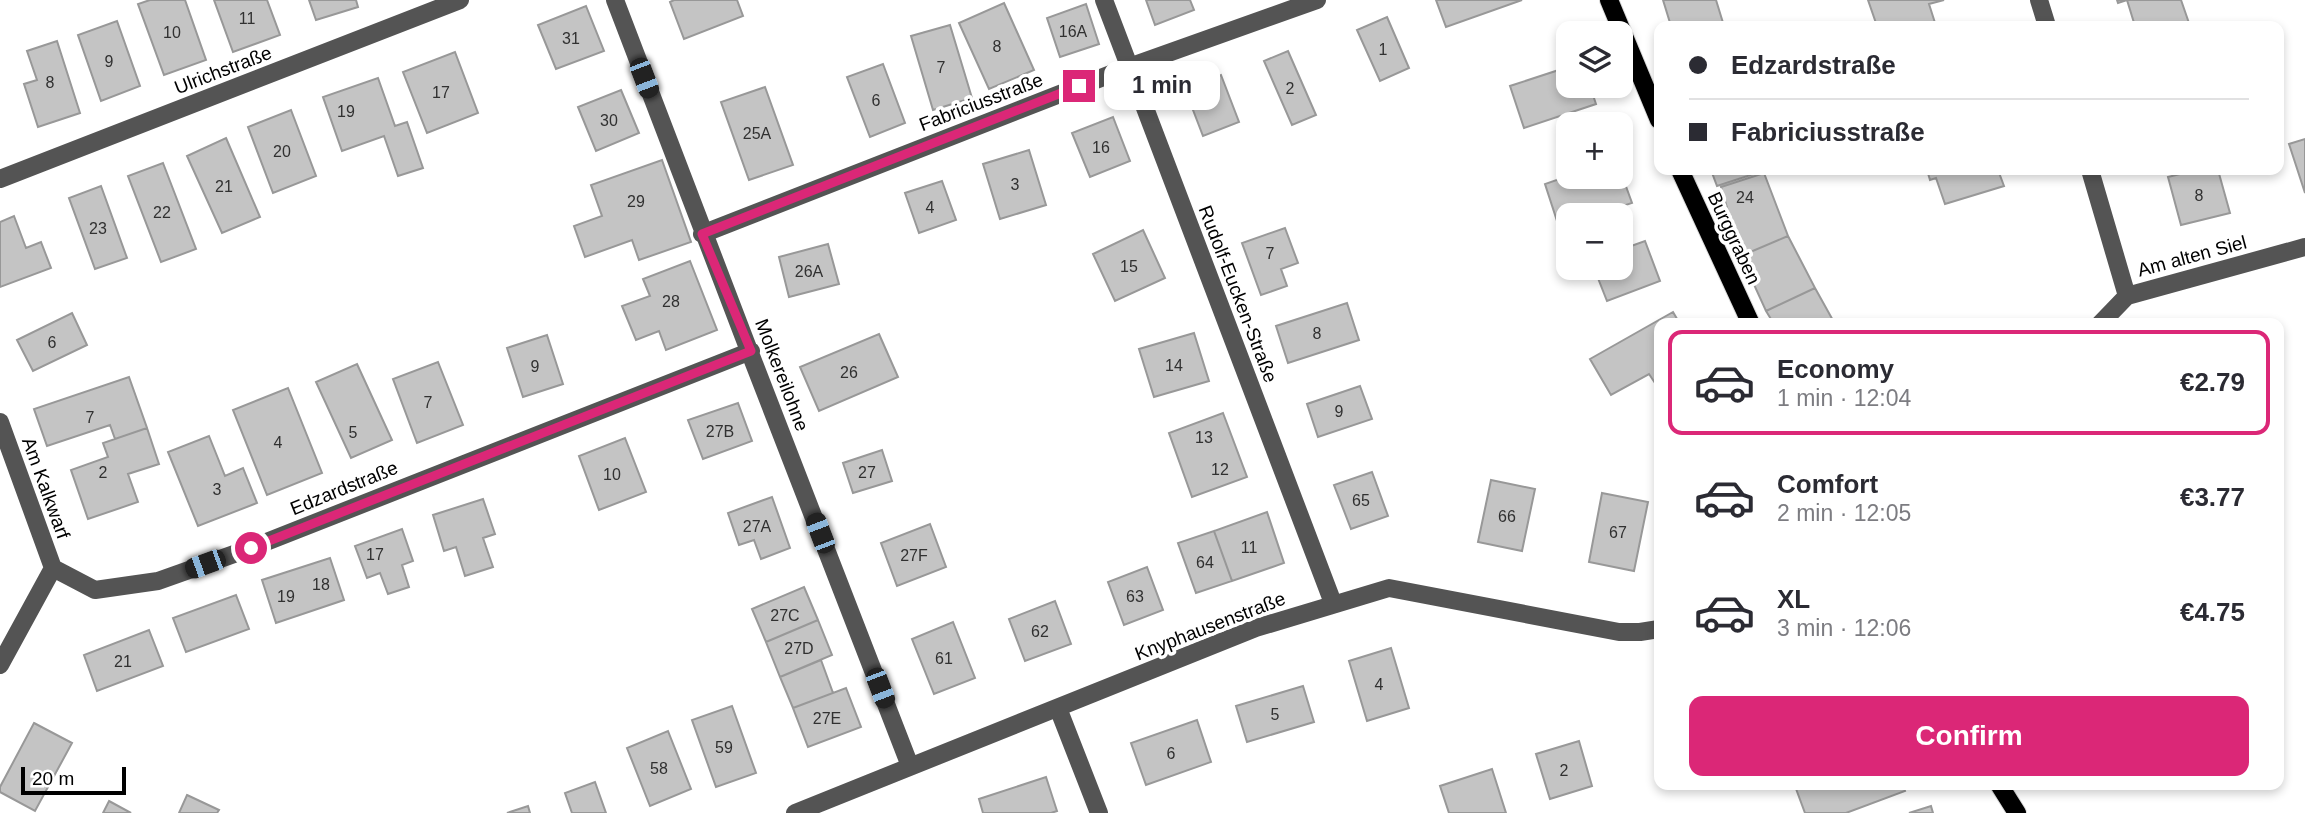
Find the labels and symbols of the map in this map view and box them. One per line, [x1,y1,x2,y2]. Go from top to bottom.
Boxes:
house number: 11 [239,10,255,27]
house number: 16A [1059,23,1088,40]
house number: 10 [163,24,181,41]
house number: 31 [562,30,580,47]
house number: 8 [993,38,1002,55]
house number: 1 [1379,41,1388,58]
street label: Ulrichstraße [171,42,275,98]
house number: 9 [105,53,114,70]
car [627,55,662,101]
house number: 7 [937,59,946,76]
callout: 1 min [1104,62,1219,110]
street label: Fabriciusstraße [916,69,1046,135]
route end [1063,70,1095,102]
house number: 8 [46,74,55,91]
house number: 2 [1286,80,1295,97]
house number: 17 [432,84,450,101]
house number: 6 [872,92,881,109]
house number: 19 [337,103,355,120]
house number: 30 [600,112,618,129]
house number: 25A [743,125,772,142]
house number: 16 [1092,139,1110,156]
house number: 20 [273,143,291,160]
house number: 3 [1011,176,1020,193]
house number: 21 [215,178,233,195]
house number: 8 [2195,187,2204,204]
street label: Burggraben [1704,189,1764,287]
house number: 24 [1736,189,1754,206]
house number: 29 [627,193,645,210]
house number: 4 [926,199,935,216]
street label: Rudolf-Eucken-Straße [1195,202,1281,386]
house number: 22 [153,204,171,221]
house number: 23 [89,220,107,237]
street label: Am alten Siel [2135,231,2249,281]
house number: 7 [1266,245,1275,262]
house number: 15 [1120,258,1138,275]
house number: 26A [795,263,824,280]
house number: 28 [662,293,680,310]
street label: Molkereilohne [751,316,813,434]
house number: 8 [1313,325,1322,342]
house number: 6 [48,334,57,351]
house number: 14 [1165,357,1183,374]
house number: 9 [531,358,540,375]
house number: 26 [840,364,858,381]
house number: 7 [424,394,433,411]
house number: 9 [1335,403,1344,420]
house number: 7 [86,409,95,426]
house number: 27B [706,423,734,440]
house number: 5 [349,424,358,441]
house number: 13 [1195,429,1213,446]
street label: Am Kalkwarf [18,434,74,542]
house number: 4 [274,434,283,451]
street label: Edzardstraße [287,457,401,519]
house number: 12 [1211,461,1229,478]
house number: 2 [99,464,108,481]
house number: 27 [858,464,876,481]
house number: 10 [603,466,621,483]
house number: 3 [213,481,222,498]
house number: 65 [1352,492,1370,509]
house number: 66 [1498,508,1516,525]
car [803,510,838,556]
house number: 27A [743,518,772,535]
house number: 67 [1609,524,1627,541]
route start [235,532,267,564]
house number: 11 [1241,539,1257,556]
house number: 17 [366,546,384,563]
car [182,547,229,581]
house number: 27F [900,547,928,564]
house number: 64 [1196,554,1214,571]
house number: 18 [312,576,330,593]
house number: 19 [277,588,295,605]
house number: 63 [1126,588,1144,605]
street label: Knyphausenstraße [1132,588,1288,664]
house number: 27C [770,607,800,624]
house number: 62 [1031,623,1049,640]
house number: 27D [784,640,814,657]
house number: 61 [935,650,953,667]
house number: 21 [114,653,132,670]
car [863,665,898,711]
house number: 4 [1375,676,1384,693]
house number: 5 [1271,706,1280,723]
house number: 27E [813,710,841,727]
house number: 59 [715,739,733,756]
house number: 6 [1167,745,1176,762]
house number: 58 [650,760,668,777]
house number: 2 [1560,762,1569,779]
scale bar [21,764,126,796]

